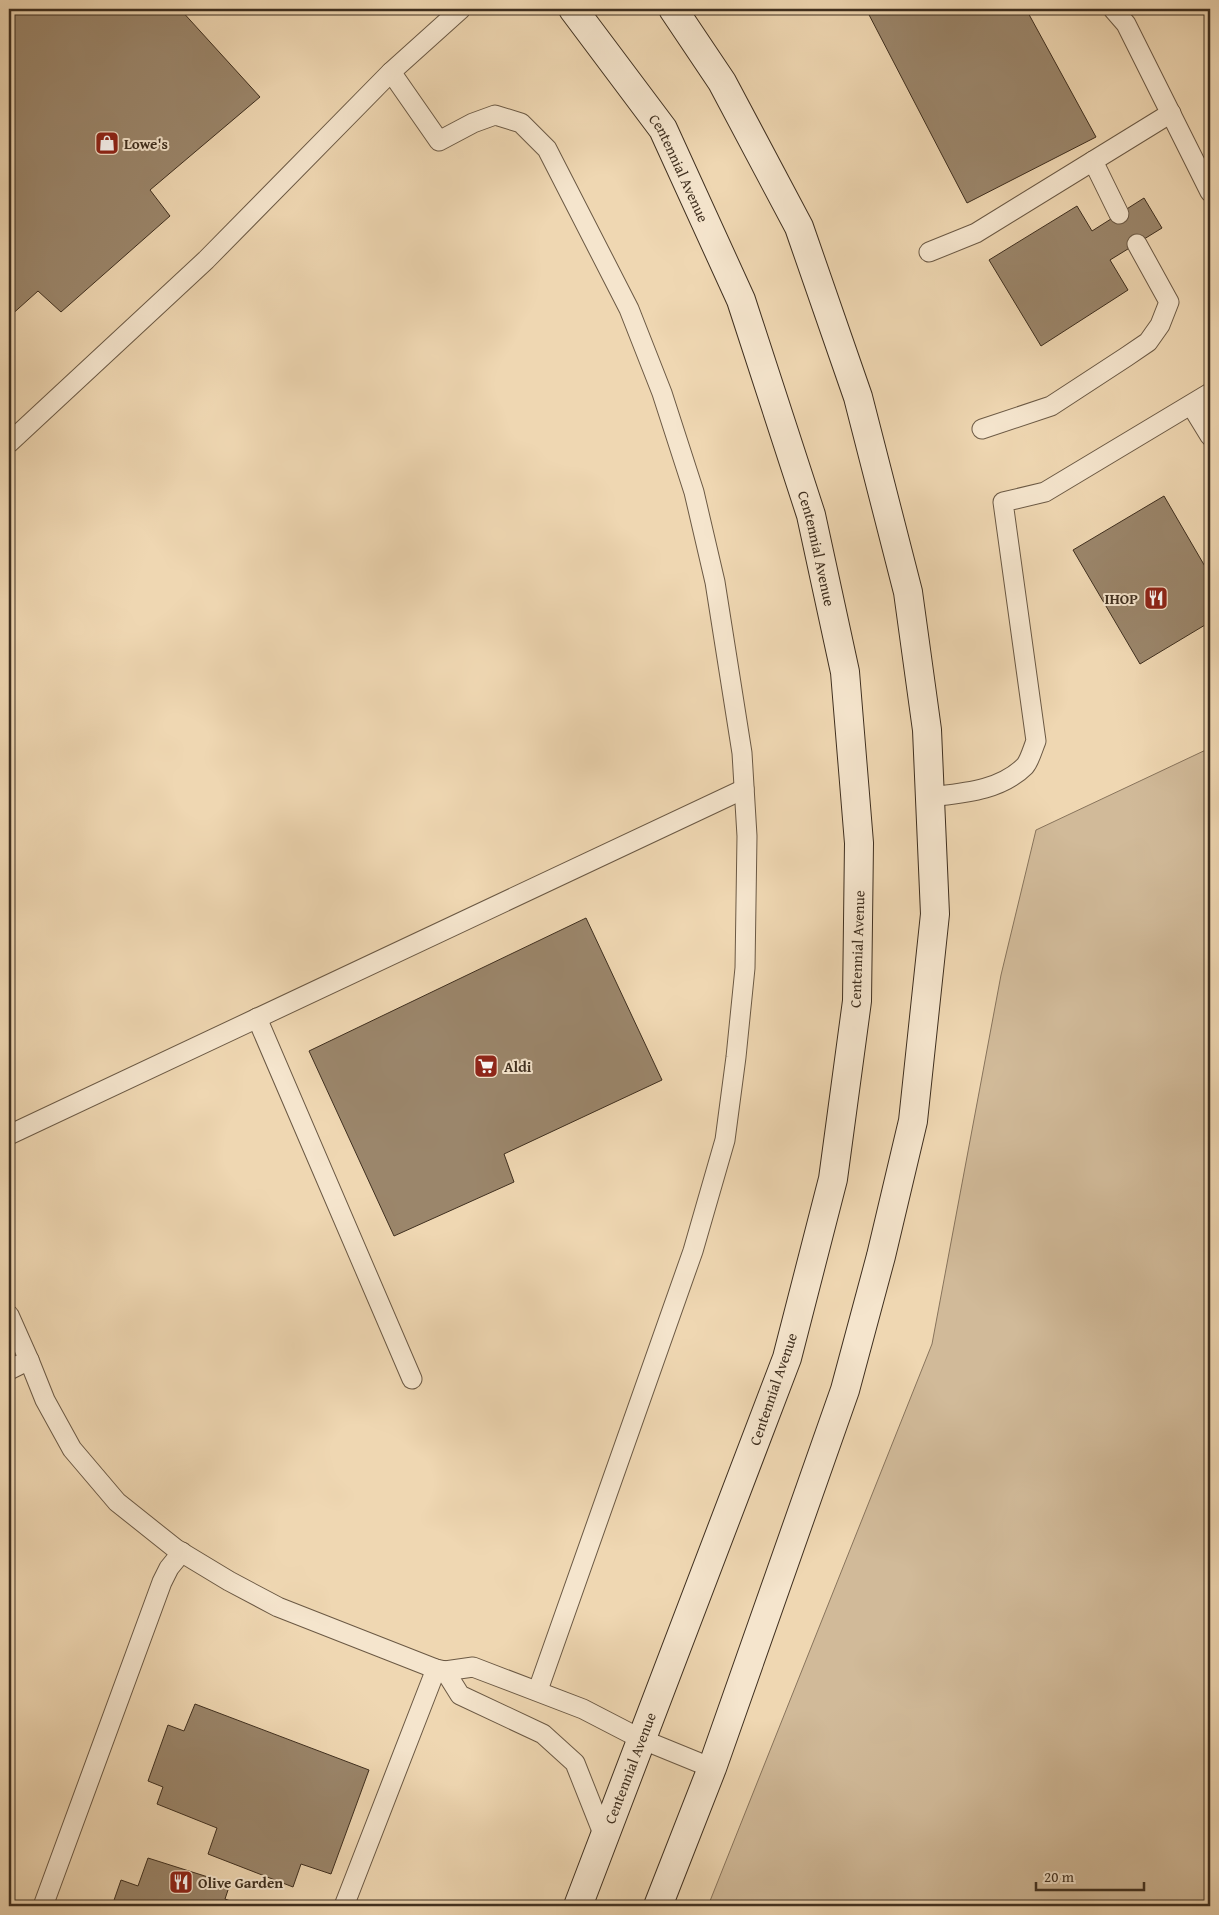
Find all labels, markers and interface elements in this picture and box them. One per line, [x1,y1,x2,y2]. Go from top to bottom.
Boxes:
street label: Centennial Avenue [644,109,714,225]
shop icon: Lowe's [94,130,120,156]
place label: Lowe's [124,133,168,154]
street label: Centennial Avenue [793,488,841,608]
restaurant icon: IHOP [1143,585,1169,611]
place label: IHOP [1104,588,1138,609]
street label: Centennial Avenue [844,890,870,1008]
supermarket icon: Aldi [473,1053,499,1079]
place label: Aldi [504,1056,532,1077]
street label: Centennial Avenue [744,1330,802,1448]
street label: Centennial Avenue [599,1709,661,1827]
scale bar [1036,1860,1144,1892]
text: 20 m [1044,1866,1075,1887]
restaurant icon: Olive Garden [168,1869,194,1895]
place label: Olive Garden [198,1872,283,1893]

